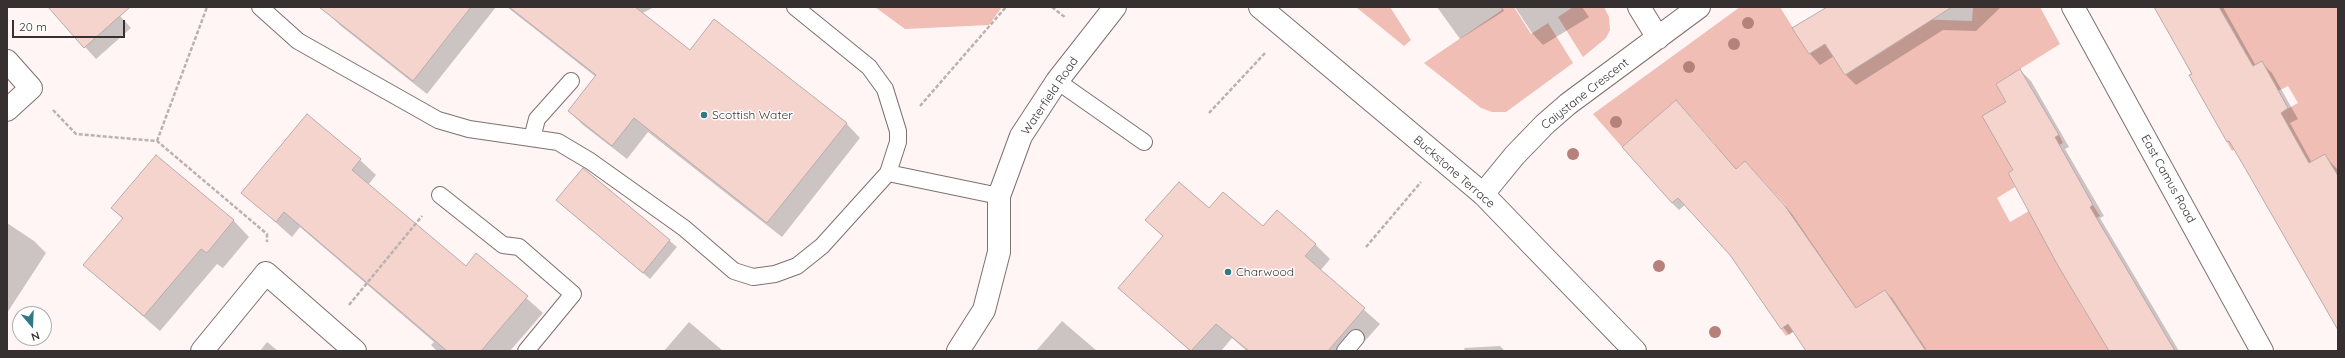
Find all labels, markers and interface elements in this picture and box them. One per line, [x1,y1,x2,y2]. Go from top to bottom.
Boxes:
scale bar [14,12,127,38]
text: 20 m [19,19,47,34]
street label: Waterfield Road [1019,54,1081,138]
street label: Caiystane Crescent [1538,55,1632,133]
place label: Scottish Water [712,108,793,122]
marker: Scottish Water [699,110,709,120]
street label: East Camus Road [2138,132,2198,226]
street label: Buckstone Terrace [1410,133,1498,211]
place label: Charwood [1236,265,1294,279]
marker: Charwood [1223,267,1233,277]
north arrow [12,306,52,346]
text: N [29,328,42,344]

